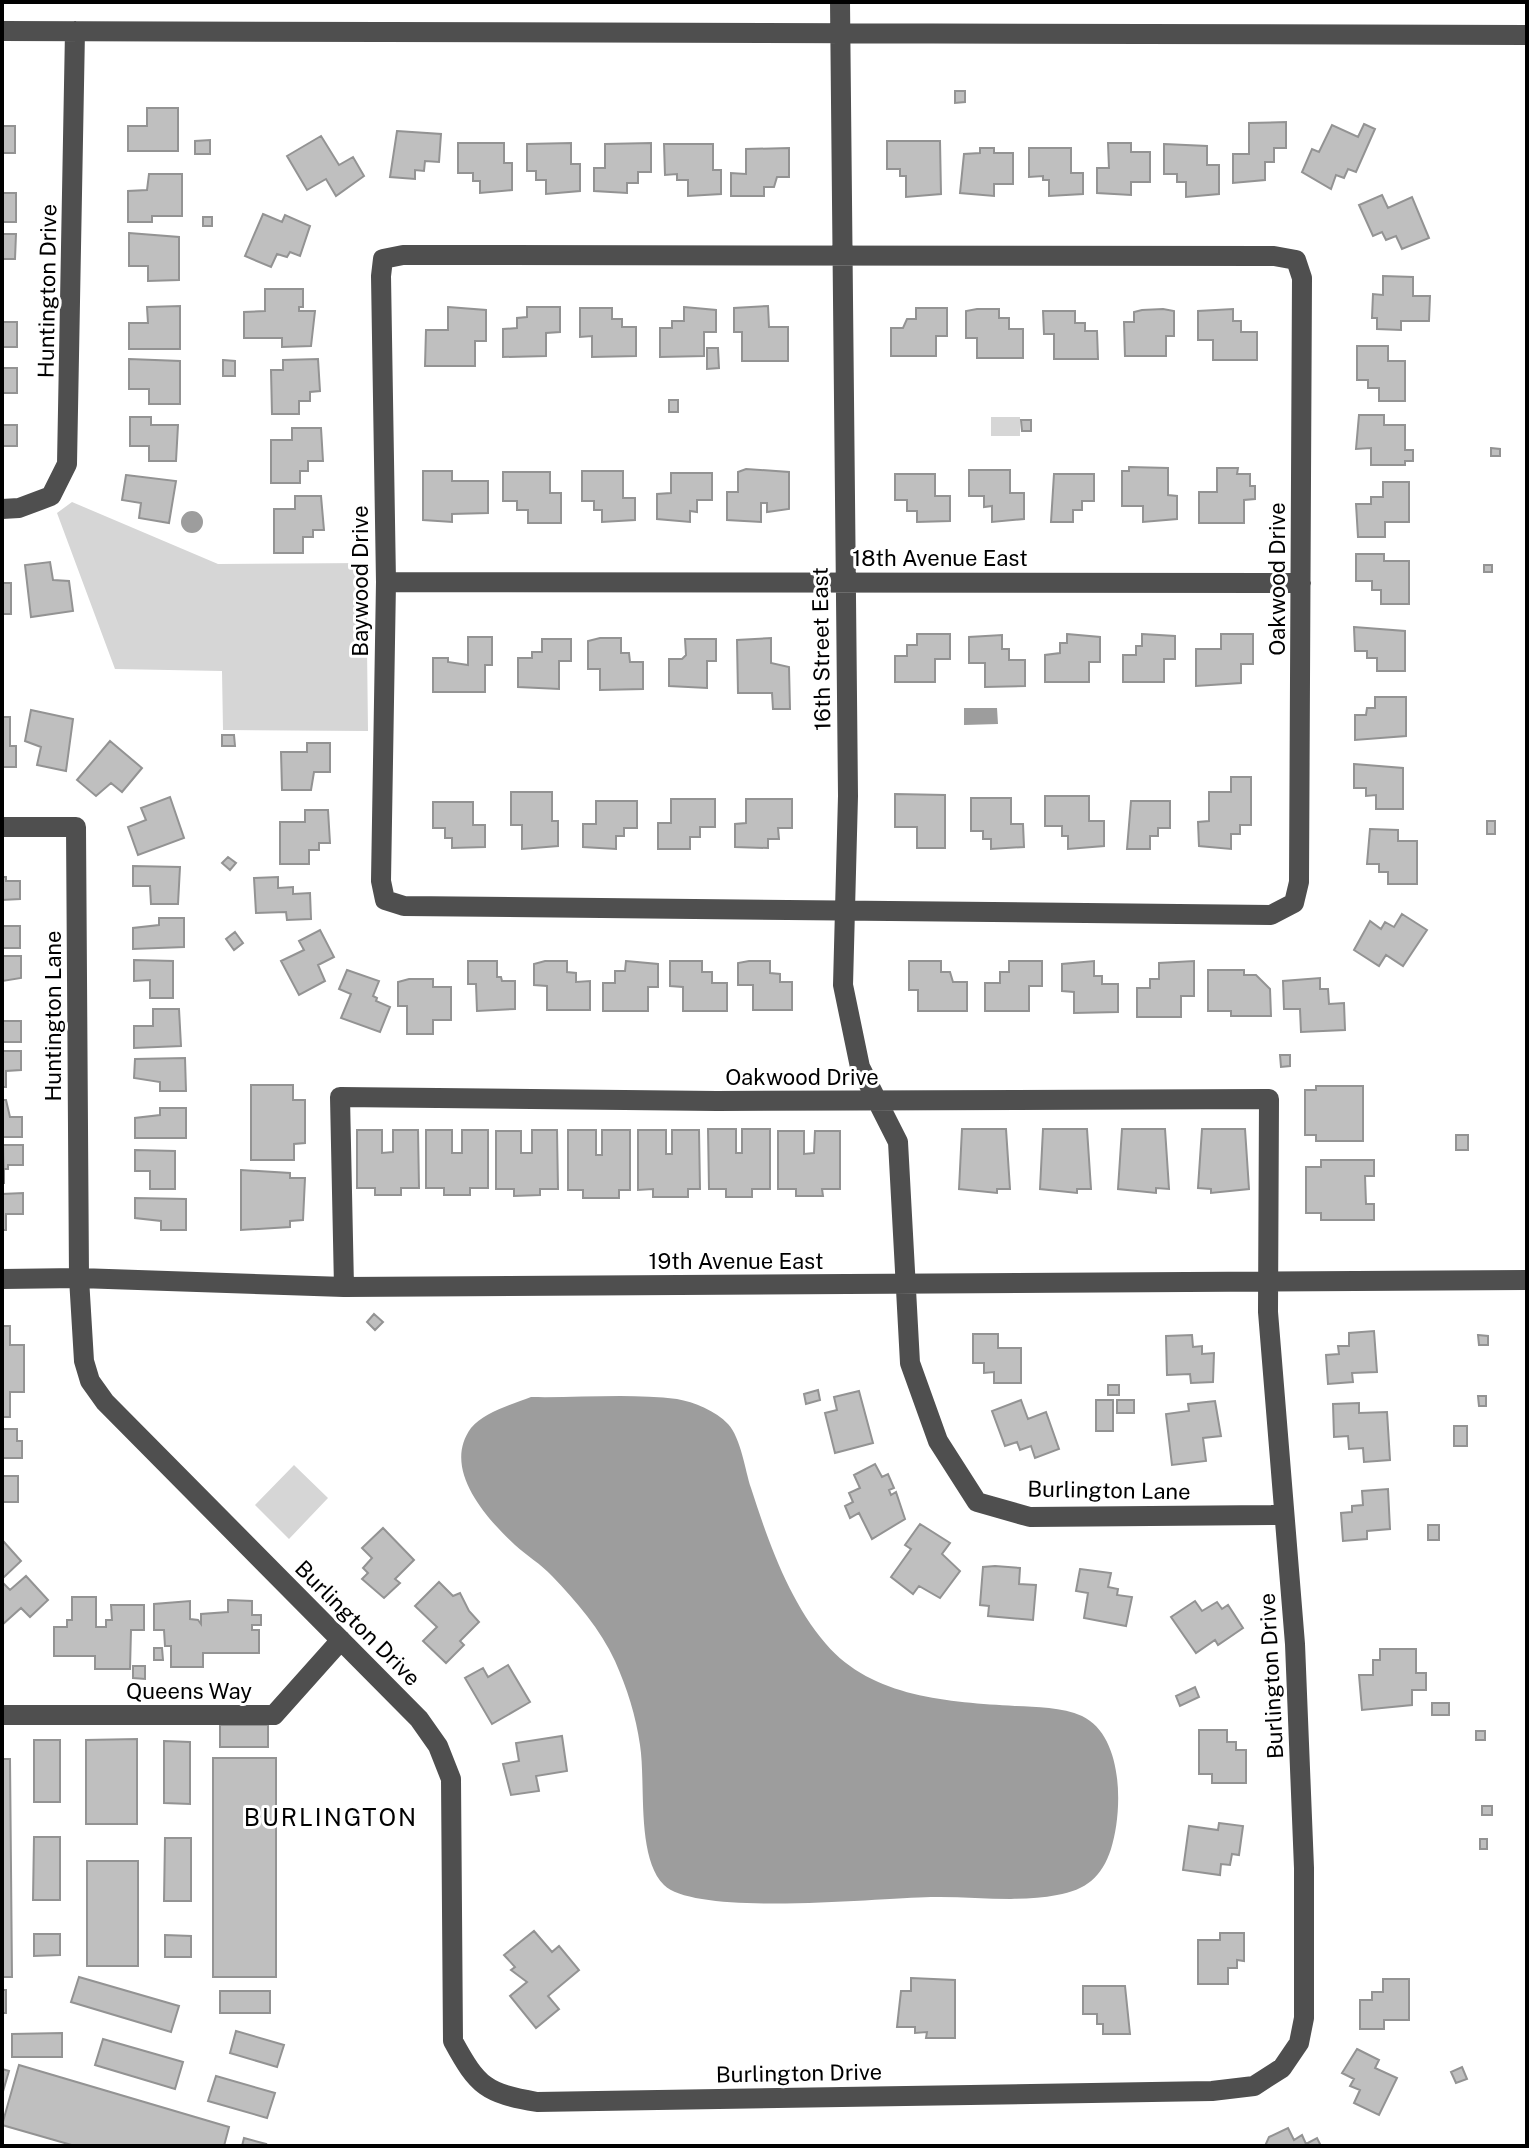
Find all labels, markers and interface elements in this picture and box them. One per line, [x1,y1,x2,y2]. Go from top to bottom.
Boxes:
street label: Huntington Drive [32,204,62,378]
street label: Oakwood Drive [1264,502,1290,656]
street label: Baywood Drive [347,505,373,657]
street label: 18th Avenue East [852,545,1028,571]
street label: 16th Street East [807,567,835,731]
street label: Huntington Lane [40,930,66,1102]
street label: Oakwood Drive [725,1064,879,1090]
street label: 19th Avenue East [648,1248,824,1274]
street label: Burlington Lane [1027,1476,1191,1504]
street label: Burlington Drive [290,1555,426,1691]
street label: Burlington Drive [1254,1592,1288,1760]
street label: Queens Way [126,1678,252,1704]
district label: BURLINGTON [244,1803,418,1831]
street label: Burlington Drive [716,2059,882,2087]

